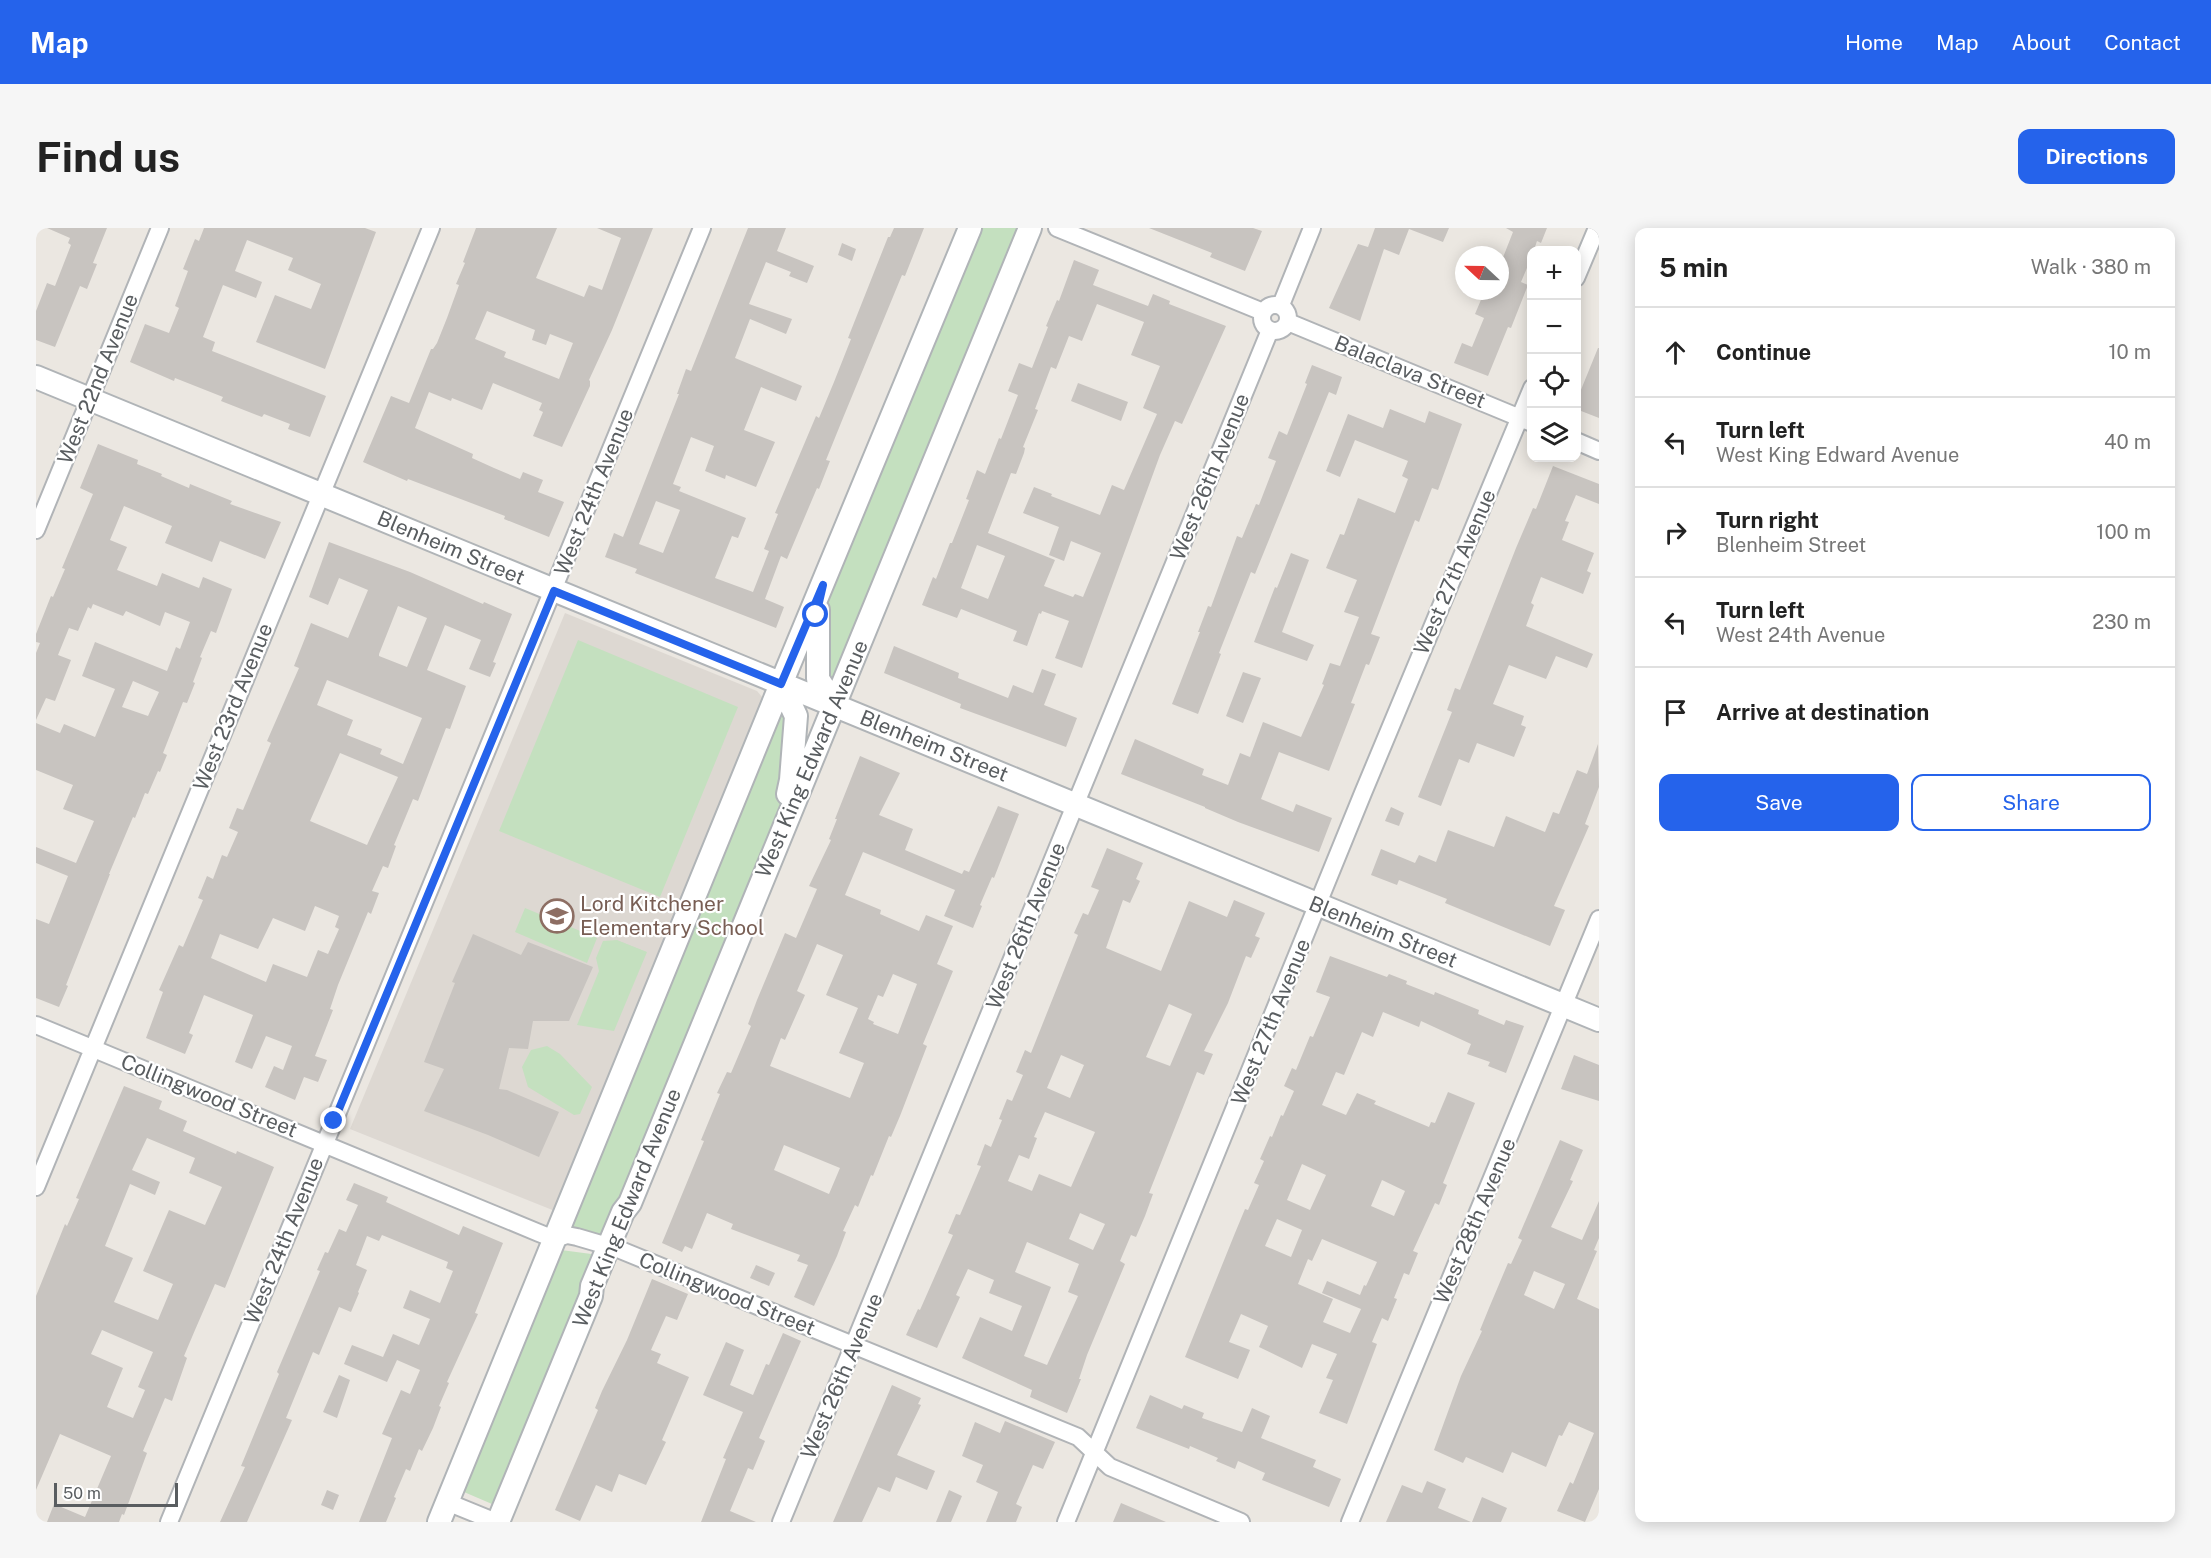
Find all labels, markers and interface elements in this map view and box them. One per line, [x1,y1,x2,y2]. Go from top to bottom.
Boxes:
text: Map [30,26,89,59]
text: Home [1845,30,1903,55]
text: Map [1936,30,1979,55]
text: About [2012,30,2071,55]
text: Contact [2104,30,2181,55]
button: Directions [2018,129,2175,184]
text: Find us [36,132,180,181]
north arrow [1455,246,1509,300]
map controls [1527,246,1581,462]
button: + [1527,246,1581,300]
text: 5 min [1659,252,1728,283]
text: Walk · 380 m [2031,255,2151,279]
street label: West 22nd Avenue [52,290,143,468]
button: − [1527,300,1581,354]
street label: Balaclava Street [1331,330,1489,413]
icon: ahead [1659,336,1692,369]
text: Continue [1716,339,1811,365]
text: 10 m [2108,340,2151,364]
button: locate [1527,354,1581,408]
street label: West 26th Avenue [1165,390,1254,564]
street label: West 24th Avenue [549,405,638,579]
button: layers [1527,408,1581,462]
text: Turn left [1716,417,1805,443]
icon: left [1659,426,1692,459]
text: 40 m [2104,430,2151,454]
text: West King Edward Avenue [1716,443,1959,467]
street label: West 27th Avenue [1408,485,1501,658]
street label: Blenheim Street [374,505,529,590]
text: Turn right [1716,507,1819,533]
icon: right [1659,516,1692,549]
text: 100 m [2096,520,2151,544]
text: Blenheim Street [1716,533,1866,557]
text: Turn left [1716,597,1805,623]
route start [802,601,828,627]
icon: left [1659,606,1692,639]
text: 230 m [2092,610,2151,634]
street label: West 23rd Avenue [188,620,277,794]
text: West 24th Avenue [1716,623,1885,647]
street label: West King Edward Avenue [750,636,873,881]
icon: arrive [1659,696,1692,729]
text: Arrive at destination [1716,699,1929,725]
street label: Blenheim Street [856,704,1012,787]
button: Save [1659,774,1899,831]
button: Share [1911,774,2151,831]
street label: West 26th Avenue [981,839,1070,1013]
street label: Blenheim Street [1305,890,1461,973]
place label: Lord Kitchener Elementary School [580,891,764,940]
school or university icon: Lord Kitchener Elementary School [539,898,575,934]
street label: West 27th Avenue [1226,935,1315,1109]
street label: Collingwood Street [117,1049,301,1142]
street label: West King Edward Avenue [567,1085,686,1331]
route end [320,1107,346,1133]
street label: West 28th Avenue [1428,1134,1521,1308]
street label: West 24th Avenue [239,1154,328,1328]
street label: Collingwood Street [635,1247,819,1340]
street label: West 26th Avenue [795,1289,888,1462]
scale bar [54,1480,178,1508]
text: 50 m [63,1484,101,1503]

